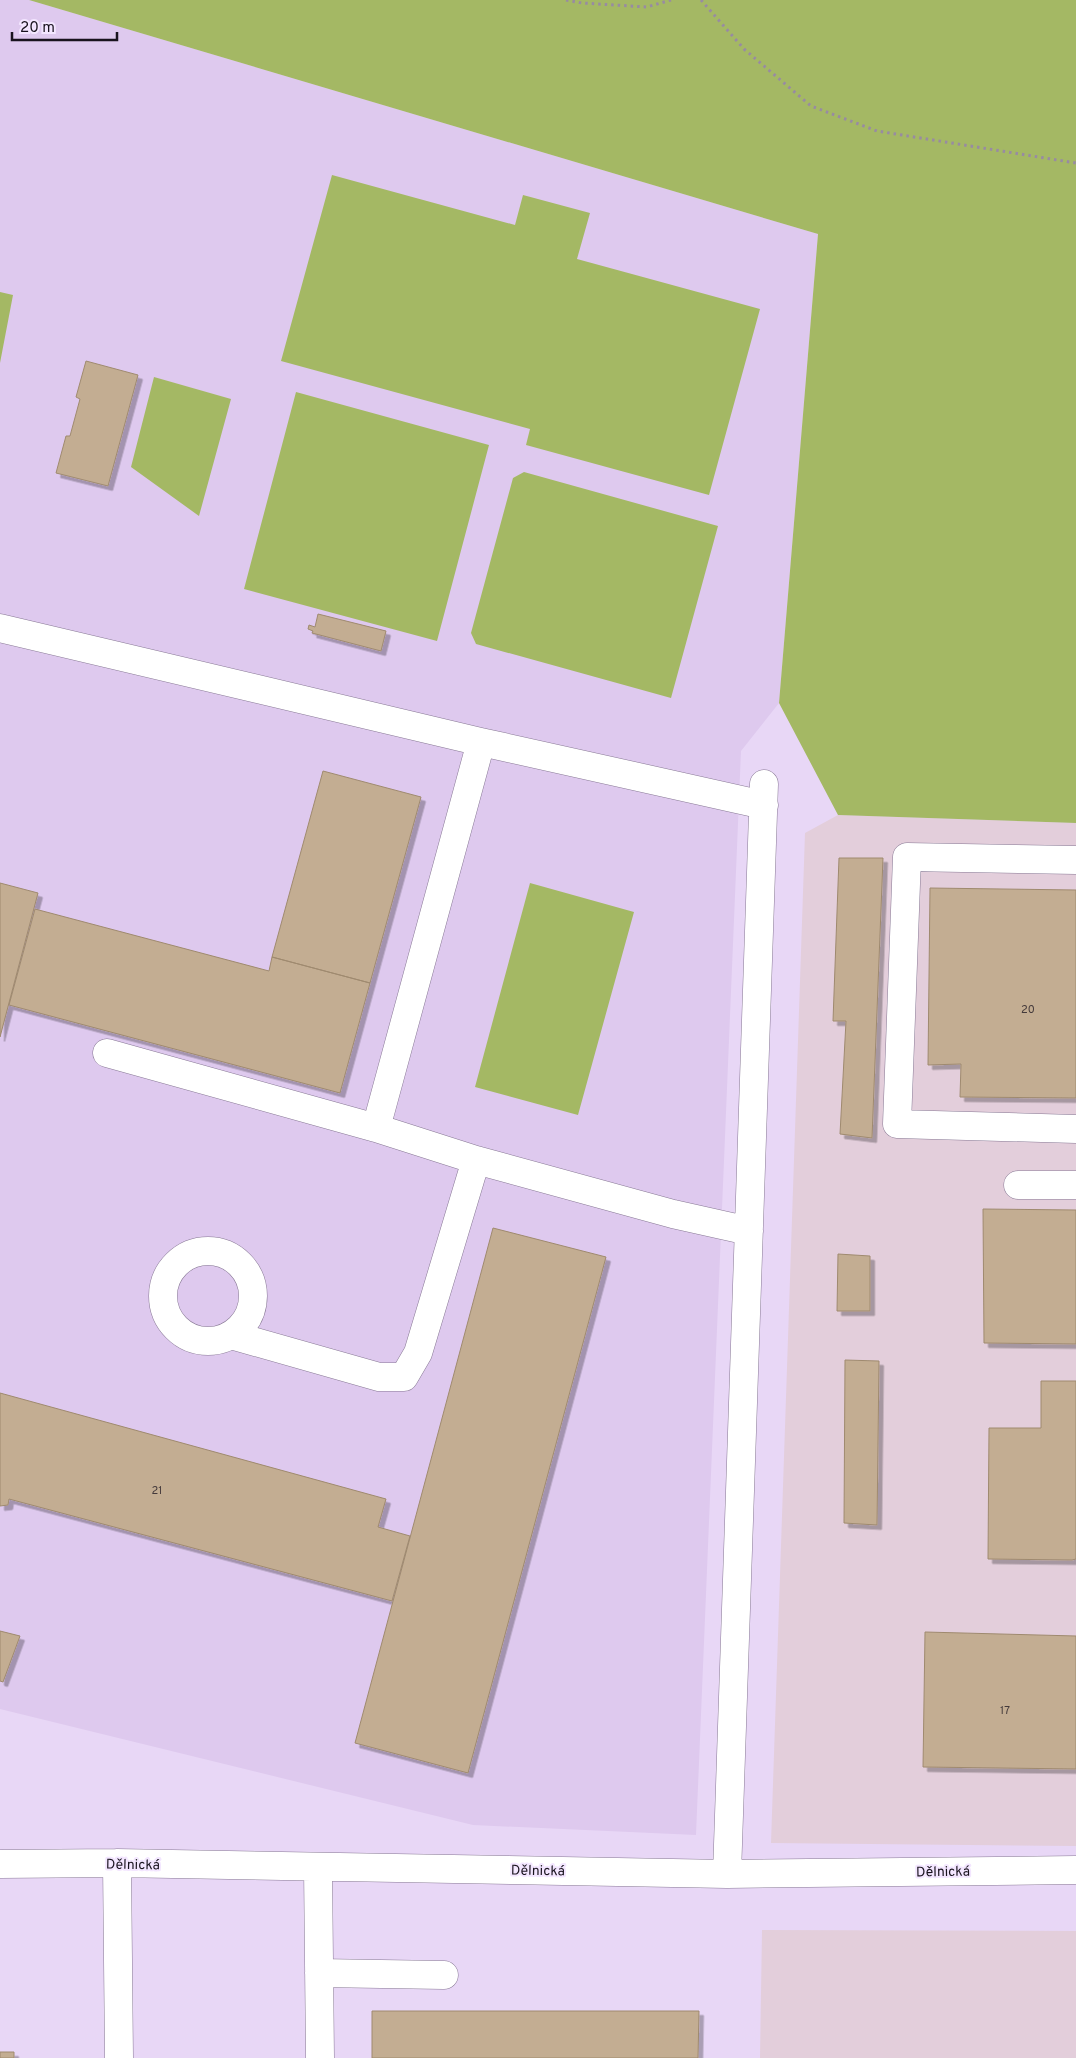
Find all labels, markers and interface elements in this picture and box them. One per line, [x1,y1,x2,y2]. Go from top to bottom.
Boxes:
scale bar [12,10,118,42]
text: 20 m [20,19,55,38]
house number: 20 [1021,1003,1035,1017]
house number: 21 [152,1484,162,1498]
house number: 17 [1000,1704,1010,1718]
street label: Dělnická [106,1857,160,1874]
street label: Dělnická [511,1863,565,1880]
street label: Dělnická [916,1864,970,1881]

